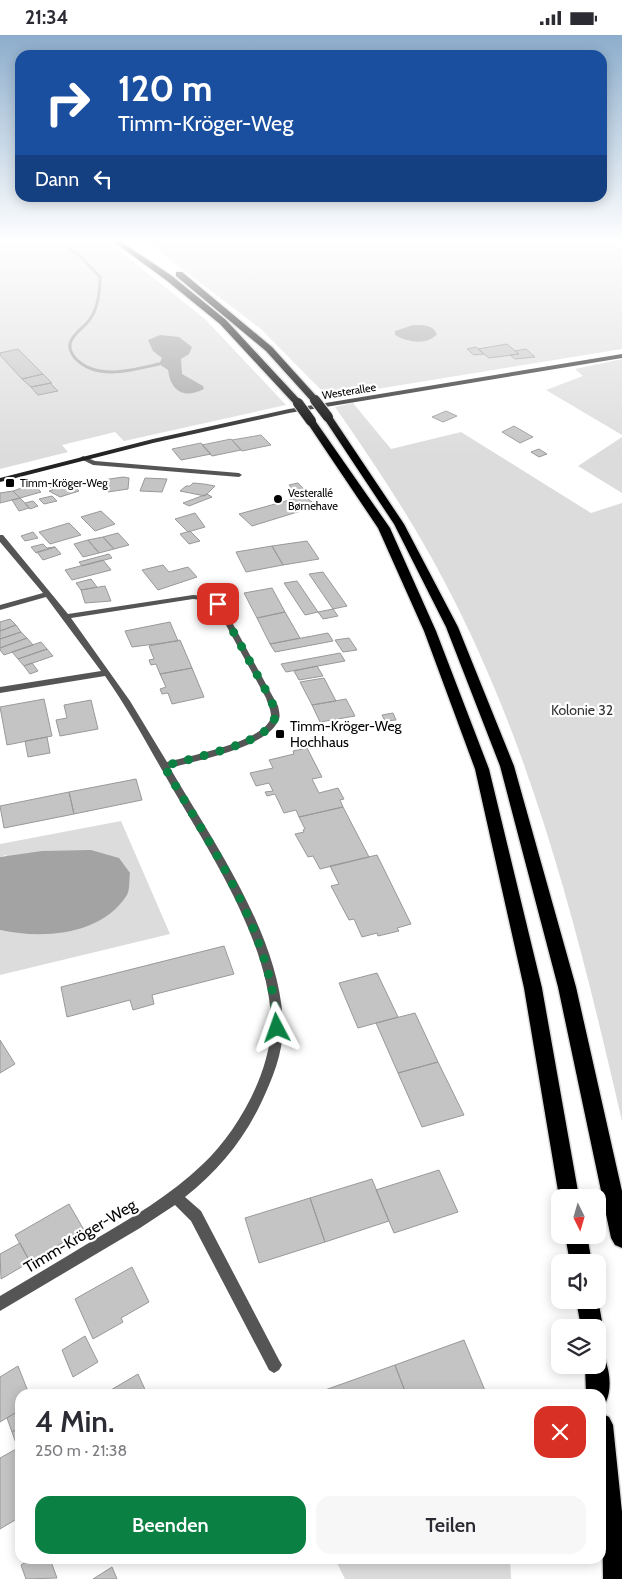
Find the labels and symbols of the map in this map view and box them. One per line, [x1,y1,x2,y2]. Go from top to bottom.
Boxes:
street label: Westerallee [321,380,377,402]
place label: Timm-Kröger-Weg [20,476,108,490]
marker: Timm-Kröger-Weg [4,477,16,489]
place label: Vesterallé Børnehave [288,486,338,513]
marker: Vesterallé Børnehave [272,493,284,505]
pin [197,583,239,625]
park label: Kolonie 32 [551,701,613,719]
place label: Timm-Kröger-Weg Hochhaus [290,717,403,751]
marker: Timm-Kröger-Weg Hochhaus [274,728,286,740]
position arrow [250,1001,302,1053]
north arrow [551,1189,606,1244]
street label: Timm-Kröger-Weg [20,1194,140,1277]

